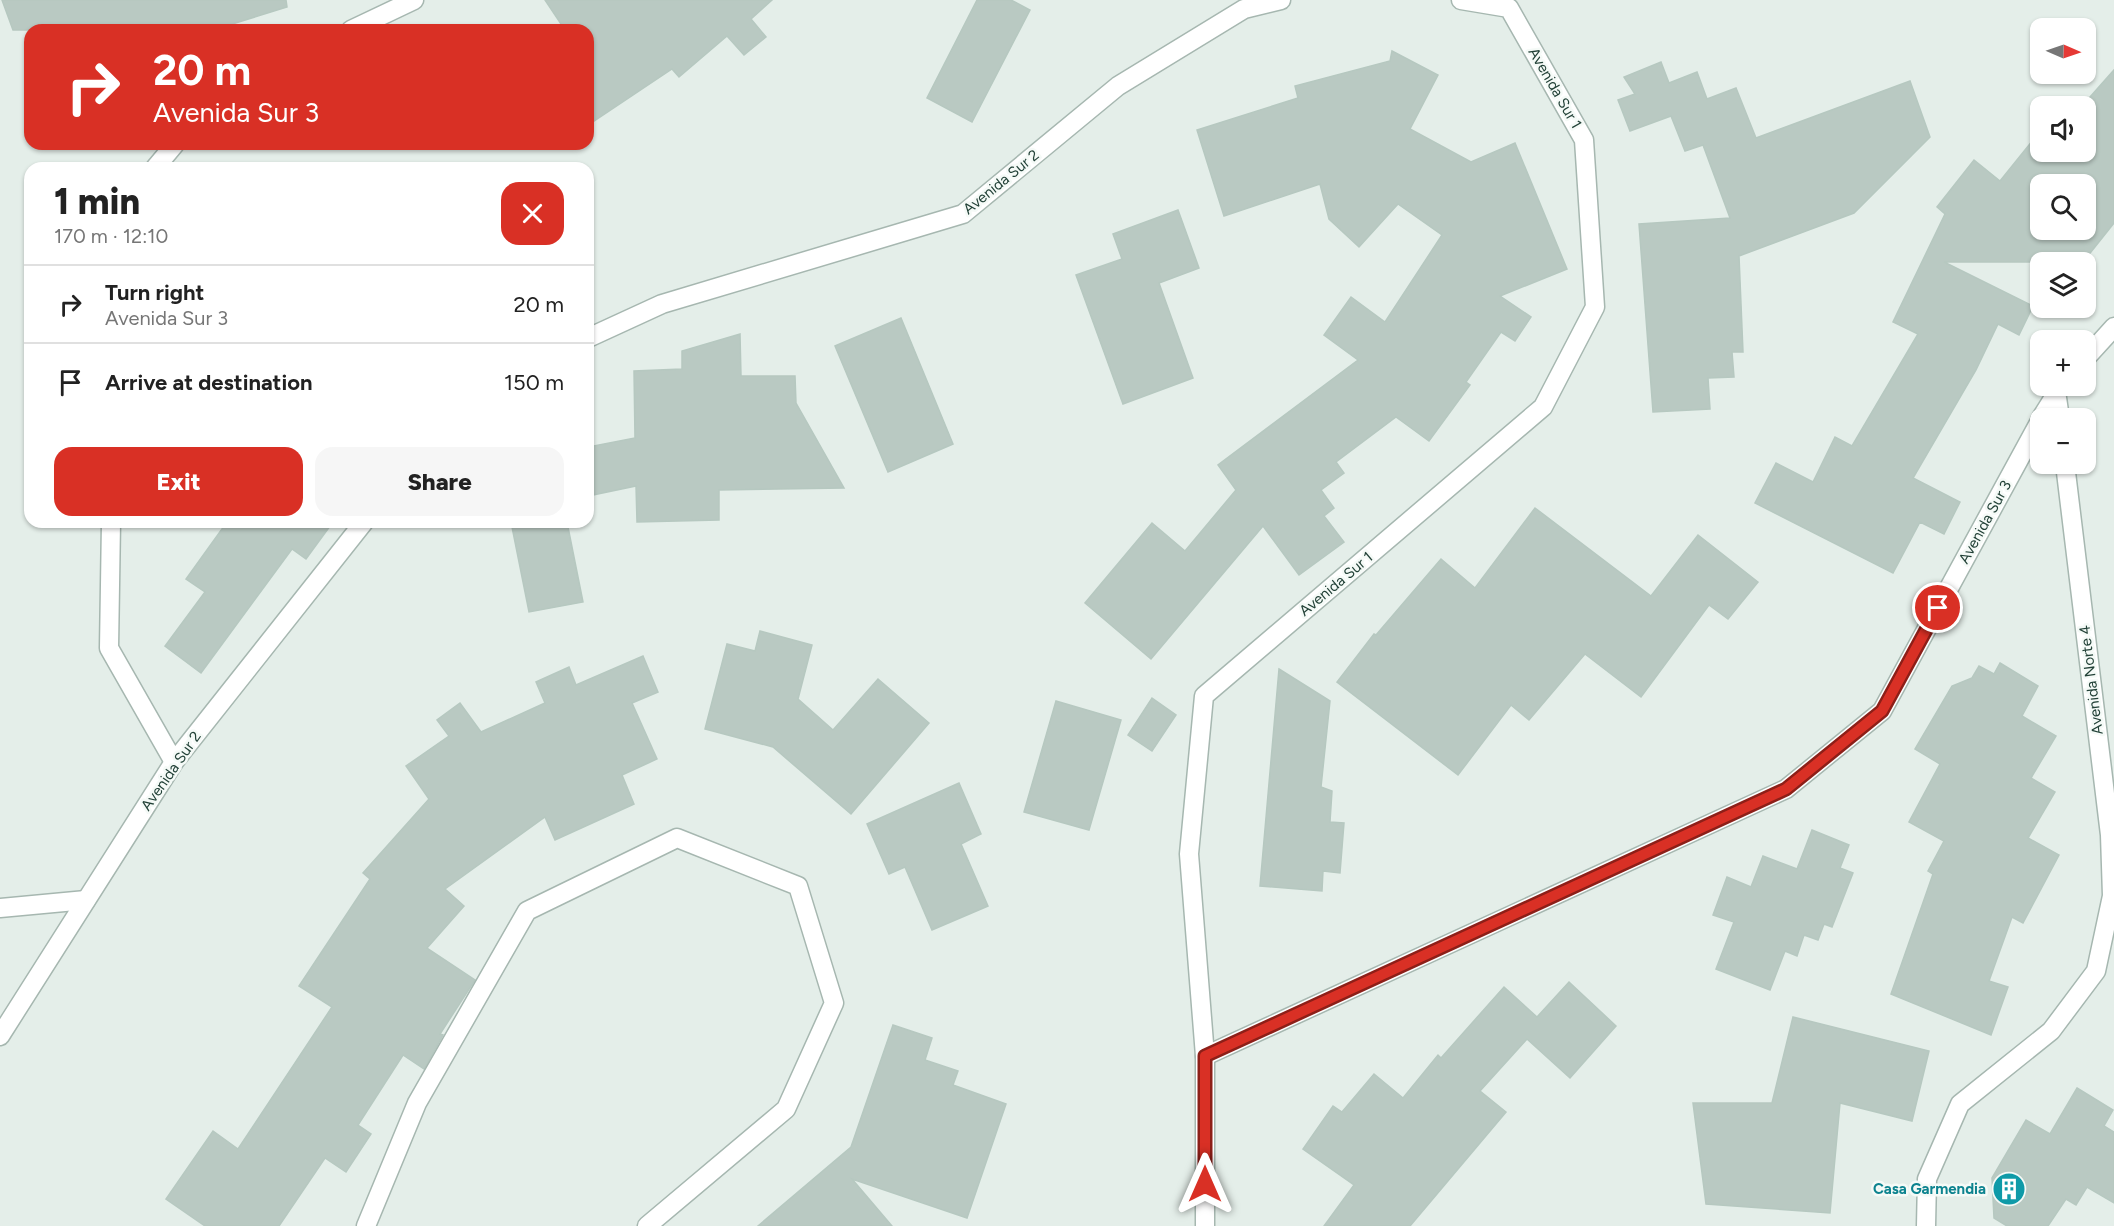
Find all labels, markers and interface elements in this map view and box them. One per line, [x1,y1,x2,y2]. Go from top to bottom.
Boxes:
north arrow [2030,18,2096,84]
map controls [2030,18,2096,474]
street label: Avenida Sur 1 [1525,44,1585,132]
text: 20 m [153,45,251,96]
icon: right [54,48,132,126]
text: Avenida Sur 3 [153,96,319,129]
button: sound [2030,96,2096,162]
street label: Avenida Sur 2 [959,146,1043,218]
button: search [2030,174,2096,240]
text: 1 min [54,180,140,223]
button: close [501,182,564,245]
text: 170 m · 12:10 [54,224,168,248]
button: layers [2030,252,2096,318]
text: Turn right [105,279,204,306]
icon: right [54,288,87,321]
text: 20 m [513,291,564,318]
text: Avenida Sur 3 [105,306,228,330]
button: + [2030,330,2096,396]
icon: arrive [54,366,87,399]
text: Arrive at destination [105,369,313,396]
text: 150 m [504,369,564,396]
button: − [2030,408,2096,474]
button: Exit [54,447,303,516]
button: Share [315,447,564,516]
street label: Avenida Sur 3 [1955,477,2015,567]
street label: Avenida Sur 1 [1296,548,1376,620]
pin [1912,582,1963,633]
icon: arrive [1921,591,1954,624]
street label: Avenida Norte 4 [2075,624,2107,736]
street label: Avenida Sur 2 [137,728,205,814]
position arrow [1173,1152,1237,1216]
building icon: Casa Garmendia [1991,1171,2027,1207]
place label: Casa Garmendia [1873,1180,1986,1198]

